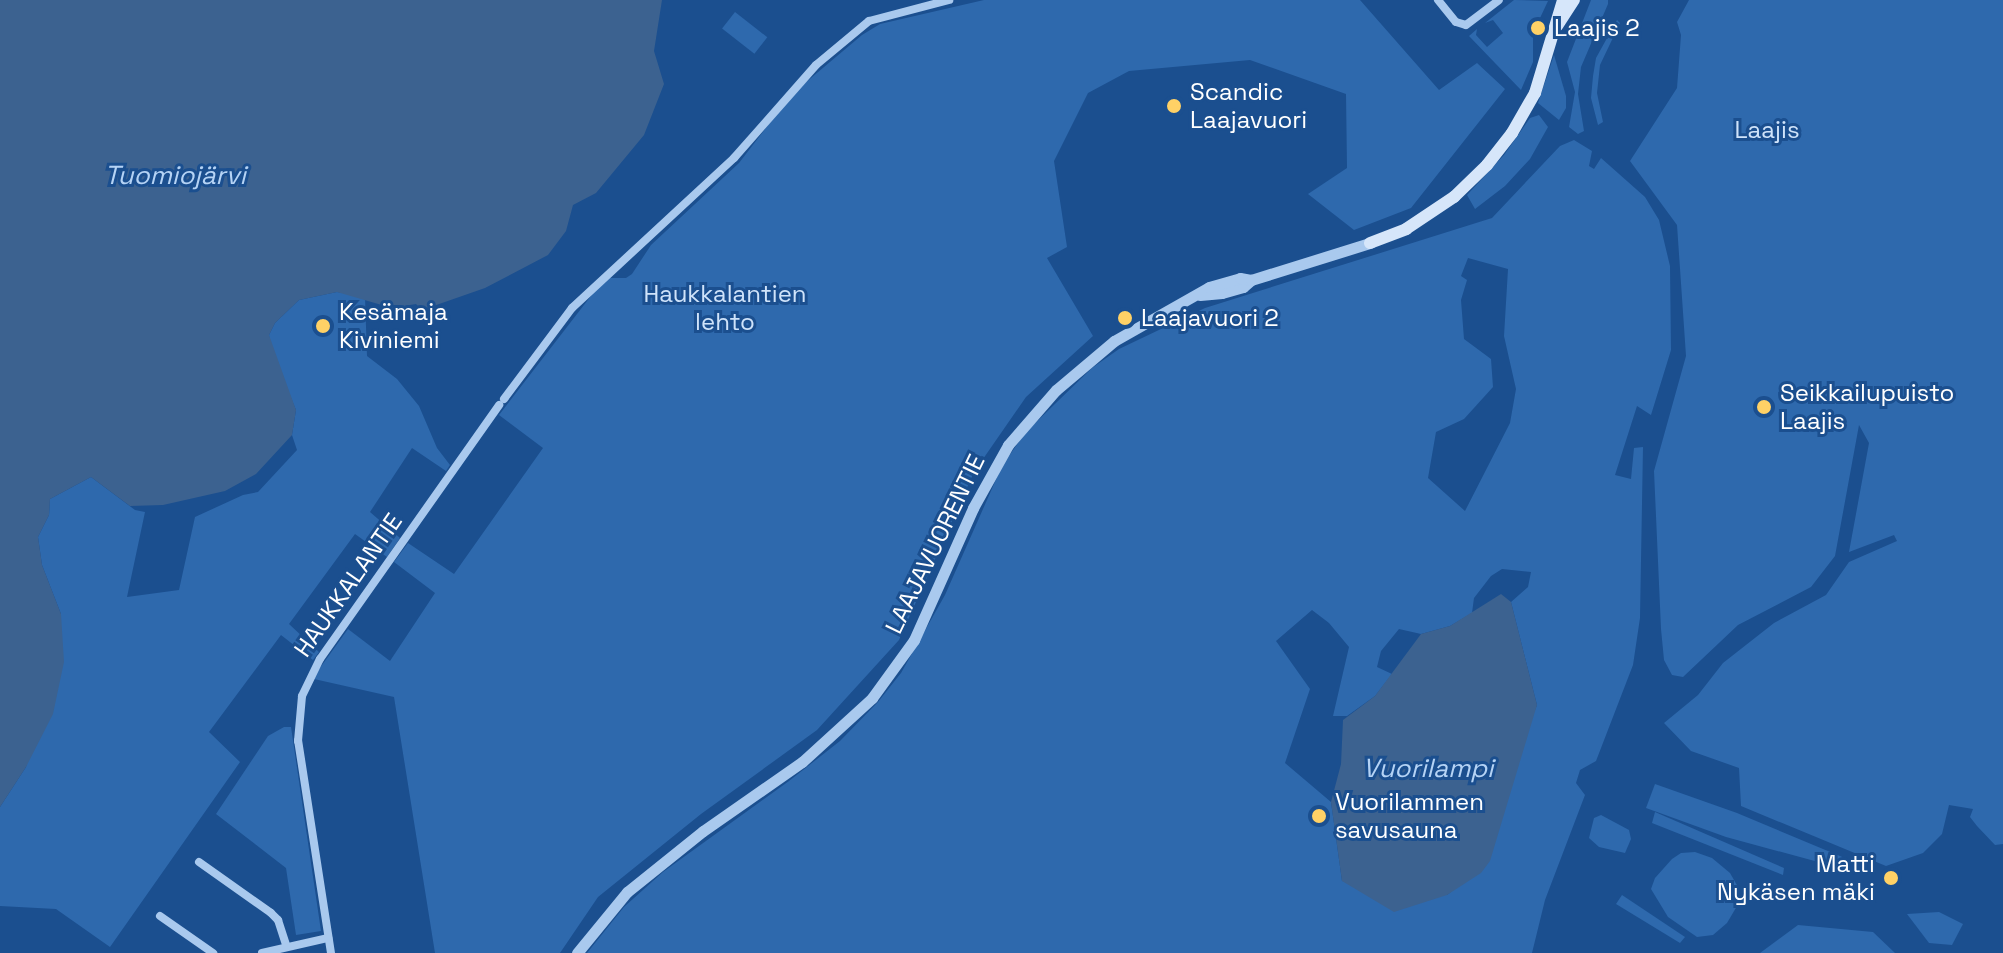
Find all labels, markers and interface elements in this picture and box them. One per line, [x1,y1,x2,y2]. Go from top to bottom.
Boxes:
place label: Laajis 2 [1554,14,1640,42]
marker: Laajis 2 [1529,19,1547,37]
place label: Scandic Laajavuori [1190,78,1307,134]
marker: Scandic Laajavuori [1165,97,1183,115]
park label: Laajis [1734,116,1800,144]
water label: Tuomiojärvi [104,160,246,192]
park label: Haukkalantien lehto [643,280,807,336]
place label: Kesämaja Kiviniemi [339,298,448,354]
place label: Laajavuori 2 [1141,304,1279,332]
marker: Laajavuori 2 [1116,309,1134,327]
marker: Kesämaja Kiviniemi [314,317,332,335]
place label: Seikkailupuisto Laajis [1780,379,1954,435]
marker: Seikkailupuisto Laajis [1755,398,1773,416]
street label: LAAJAVUORENTIE [879,450,991,638]
street label: HAUKKALANTIE [288,508,408,662]
water label: Vuorilampi [1363,753,1493,785]
place label: Vuorilammen savusauna [1335,788,1484,844]
marker: Vuorilammen savusauna [1310,807,1328,825]
place label: Matti Nykäsen mäki [1717,850,1875,906]
marker: Matti Nykäsen mäki [1882,869,1900,887]

